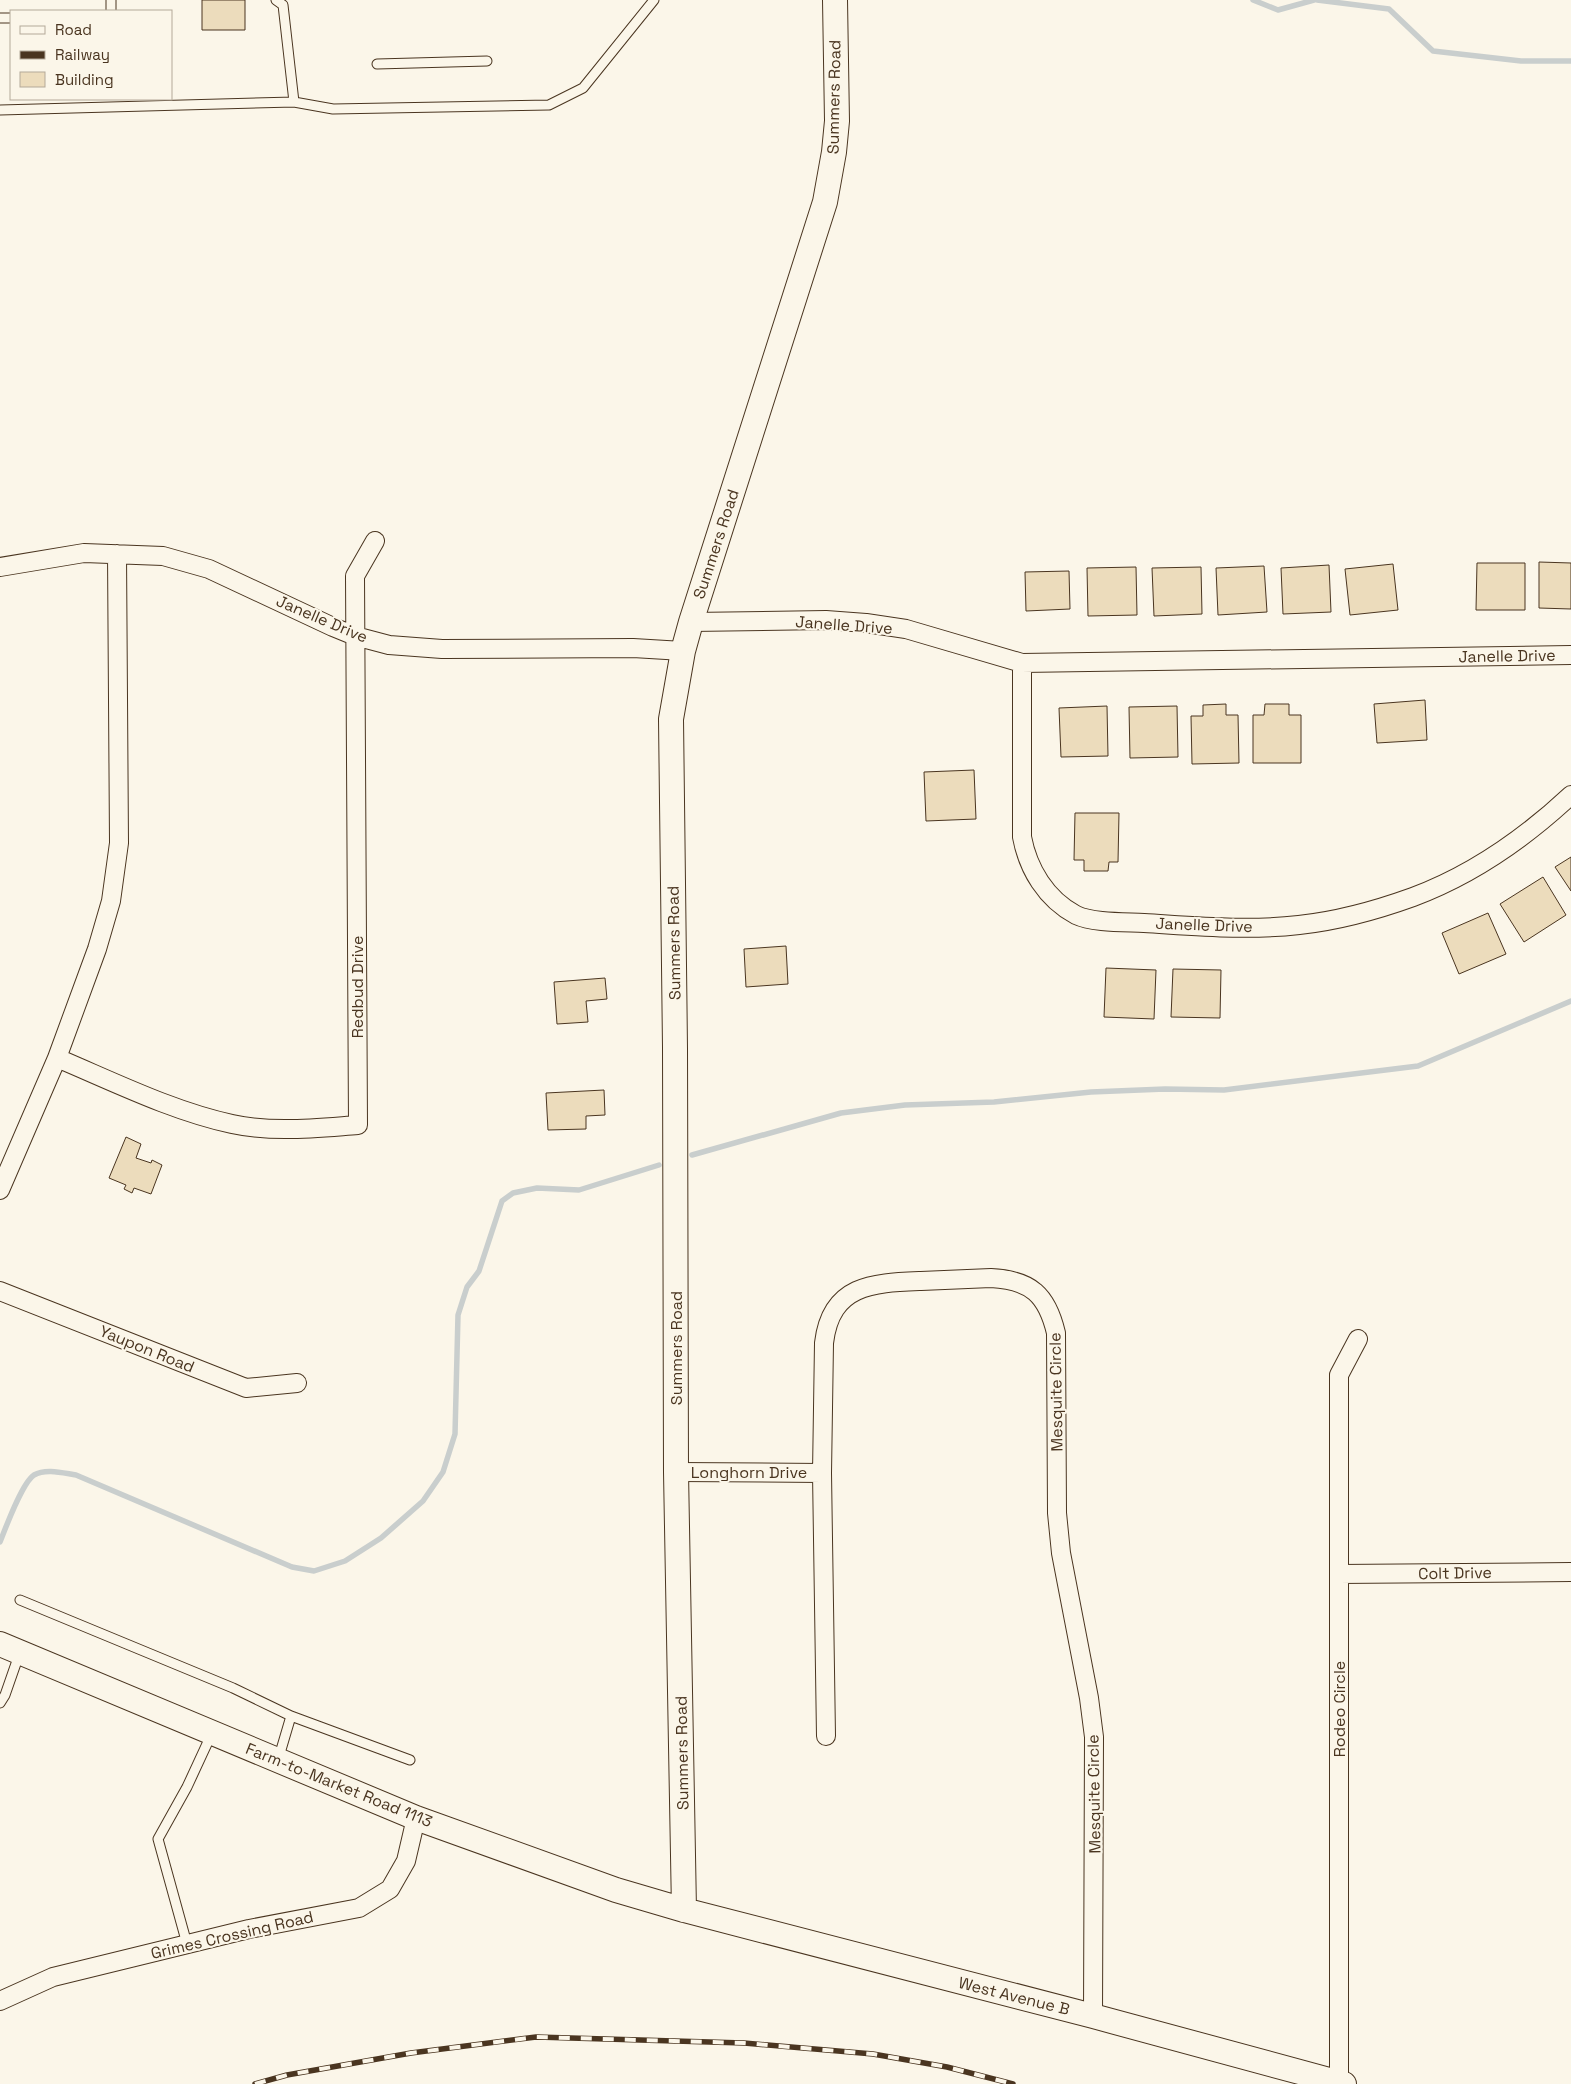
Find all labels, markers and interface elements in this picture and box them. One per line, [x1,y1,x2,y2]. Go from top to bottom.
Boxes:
legend [10,10,172,100]
text: Road [55,20,92,39]
street label: Summers Road [823,40,845,154]
text: Railway [55,45,110,64]
text: Building [55,70,114,89]
street label: Summers Road [688,486,744,602]
street label: Janelle Drive [273,590,371,648]
street label: Janelle Drive [795,611,893,639]
street label: Janelle Drive [1458,645,1556,667]
street label: Summers Road [663,886,685,1000]
street label: Janelle Drive [1155,913,1253,937]
street label: Redbud Drive [347,936,368,1038]
street label: Summers Road [666,1291,687,1405]
street label: Yaupon Road [96,1320,198,1378]
street label: Mesquite Circle [1044,1332,1068,1452]
street label: Longhorn Drive [691,1462,807,1483]
street label: Colt Drive [1418,1562,1492,1584]
street label: Rodeo Circle [1329,1661,1350,1757]
street label: Summers Road [671,1696,693,1810]
street label: Mesquite Circle [1082,1734,1106,1854]
street label: Farm-to-Market Road 1113 [243,1738,435,1832]
street label: Grimes Crossing Road [149,1906,315,1964]
street label: West Avenue B [956,1972,1072,2020]

